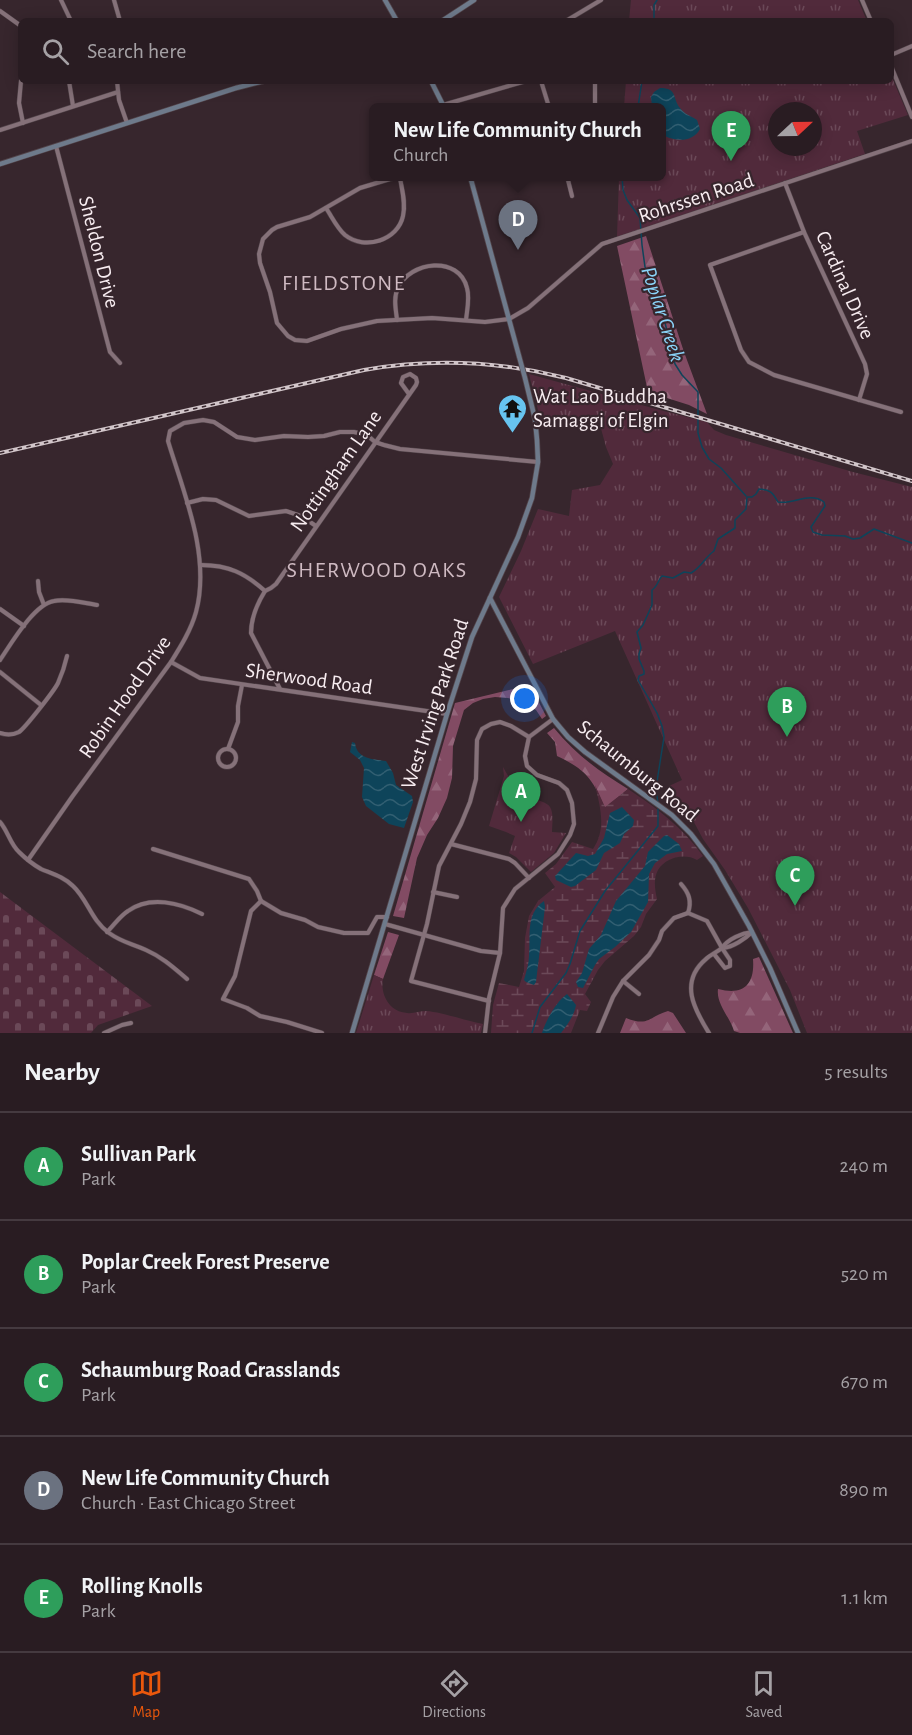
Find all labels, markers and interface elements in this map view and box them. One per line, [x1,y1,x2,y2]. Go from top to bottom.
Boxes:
search box [18,18,894,84]
icon: search [39,35,72,68]
text: Search here [87,40,186,62]
north arrow [768,102,822,156]
popup [369,103,666,181]
pin: E [712,112,750,161]
text: New Life Community Church [393,119,642,141]
text: Church [393,145,449,165]
street label: Rohrssen Road [636,169,756,227]
street label: Sheldon Drive [75,194,123,310]
pin: D [498,200,538,250]
street label: Cardinal Drive [812,228,878,342]
water label: Poplar Creek [636,264,689,365]
district label: FIELDSTONE [282,272,406,294]
place label: Wat Lao Buddha Samaggi of Elgin [533,386,669,431]
temple icon: Wat Lao Buddha Samaggi of Elgin [496,392,528,434]
street label: Nottingham Lane [286,406,386,536]
district label: SHERWOOD OAKS [286,559,468,581]
street label: West Irving Park Road [398,616,473,792]
street label: Robin Hood Drive [75,632,175,762]
street label: Sherwood Road [244,660,374,698]
your location [510,684,539,713]
pin: B [768,688,806,737]
street label: Schaumburg Road [573,716,703,826]
pin: A [502,772,540,822]
pin: C [776,856,814,906]
text: Nearby [24,1059,100,1085]
text: 5 results [824,1062,888,1082]
text: Sullivan Park [81,1143,196,1165]
text: A [38,1156,50,1176]
text: 240 m [839,1156,888,1176]
text: Park [81,1169,116,1189]
text: Poplar Creek Forest Preserve [81,1251,330,1273]
text: B [38,1264,49,1284]
text: 520 m [841,1264,888,1284]
text: Park [81,1277,116,1297]
text: Schaumburg Road Grasslands [81,1359,340,1381]
text: C [38,1372,49,1392]
text: 670 m [840,1372,888,1392]
text: Park [81,1385,116,1405]
text: New Life Community Church [81,1467,330,1489]
text: D [37,1480,50,1500]
text: 890 m [839,1480,888,1500]
text: Church · East Chicago Street [81,1493,295,1513]
text: Rolling Knolls [81,1575,203,1597]
text: E [38,1588,49,1608]
text: 1.1 km [841,1588,888,1608]
text: Park [81,1601,116,1621]
tab: Map [130,1667,163,1722]
tab: Directions [422,1667,486,1722]
tab: Saved [746,1667,782,1722]

